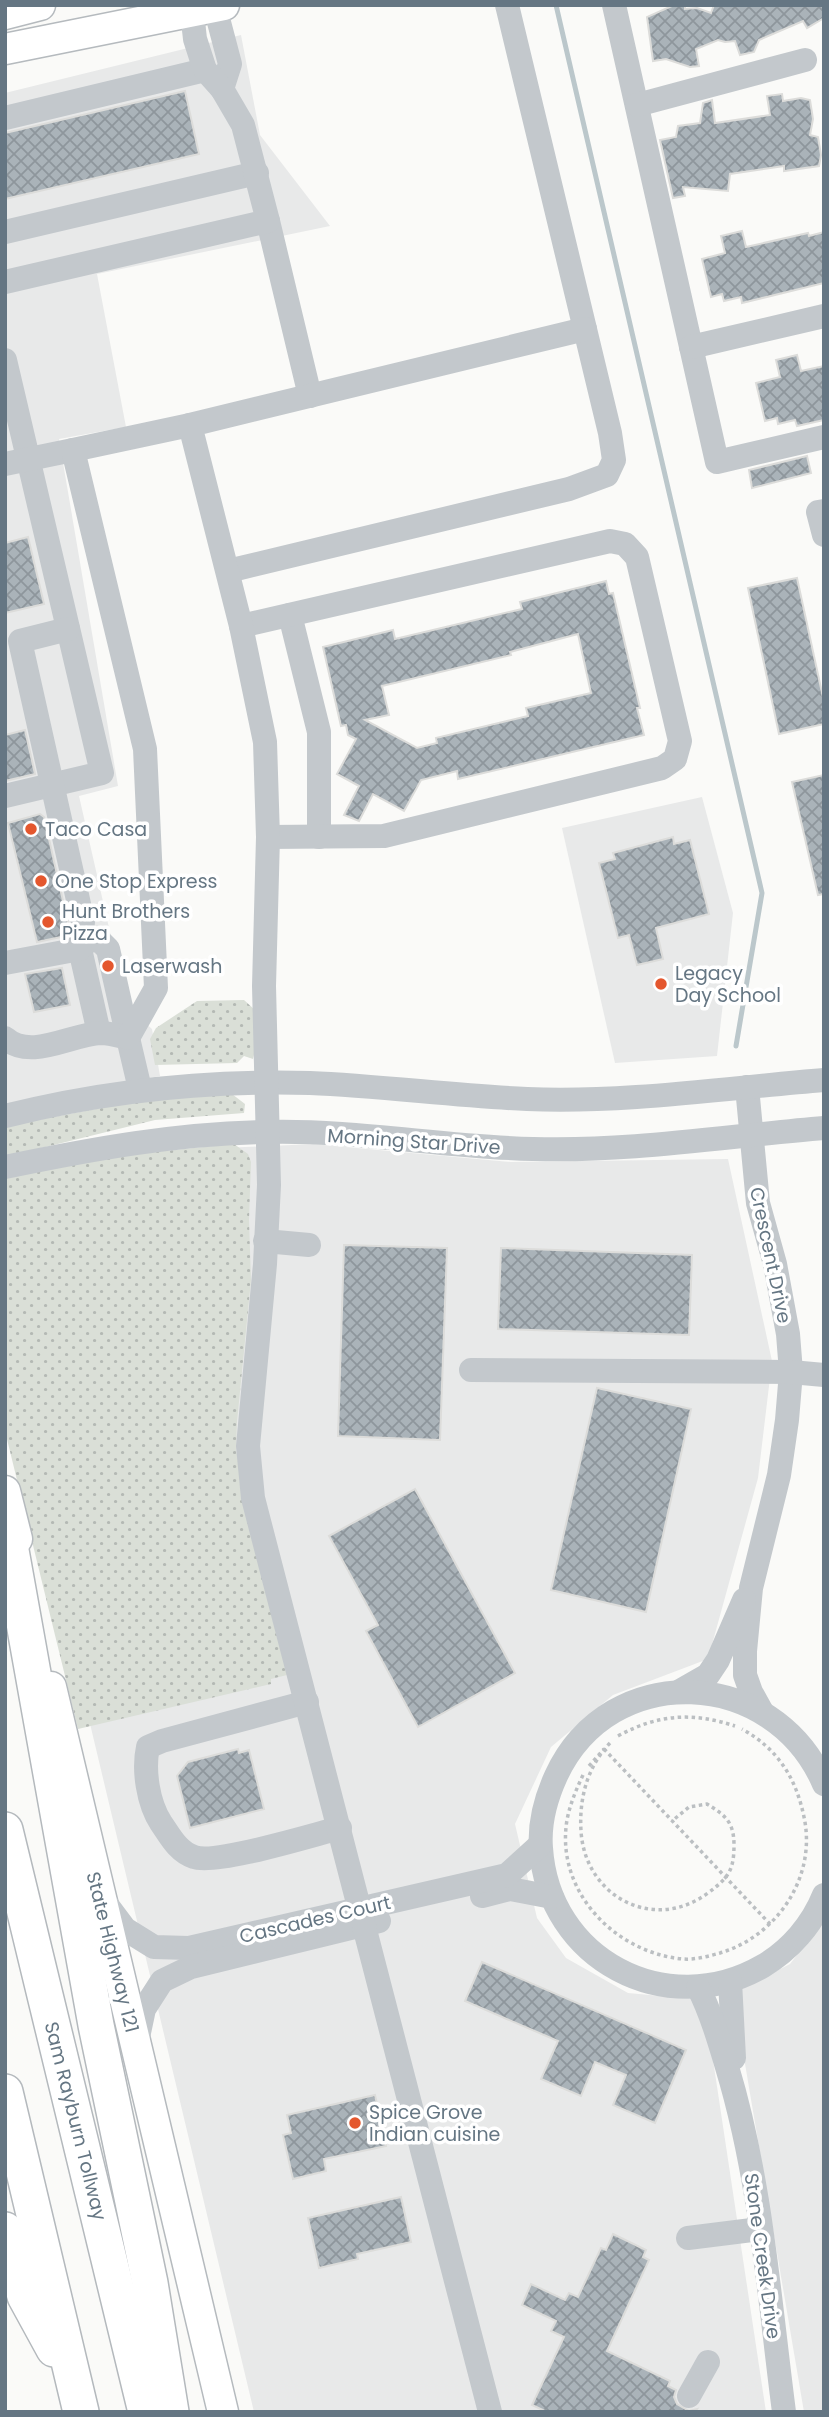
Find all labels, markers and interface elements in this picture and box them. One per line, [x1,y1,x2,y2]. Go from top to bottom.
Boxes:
place label: Taco Casa [45,816,147,843]
marker: Taco Casa [23,821,39,837]
place label: One Stop Express [55,868,218,895]
marker: One Stop Express [33,873,49,889]
place label: Hunt Brothers Pizza [62,898,190,947]
marker: Hunt Brothers Pizza [40,914,56,930]
place label: Laserwash [122,953,222,980]
marker: Laserwash [100,958,116,974]
place label: Legacy Day School [675,960,781,1009]
marker: Legacy Day School [653,976,669,992]
street label: Morning Star Drive [327,1122,501,1161]
street label: Crescent Drive [743,1185,798,1326]
street label: State Highway 121 [79,1869,146,2035]
street label: Cascades Court [237,1889,393,1950]
street label: Sam Rayburn Tollway [38,2019,113,2224]
place label: Spice Grove Indian cuisine [369,2099,500,2148]
marker: Spice Grove Indian cuisine [347,2115,363,2131]
street label: Stone Creek Drive [738,2171,787,2341]

